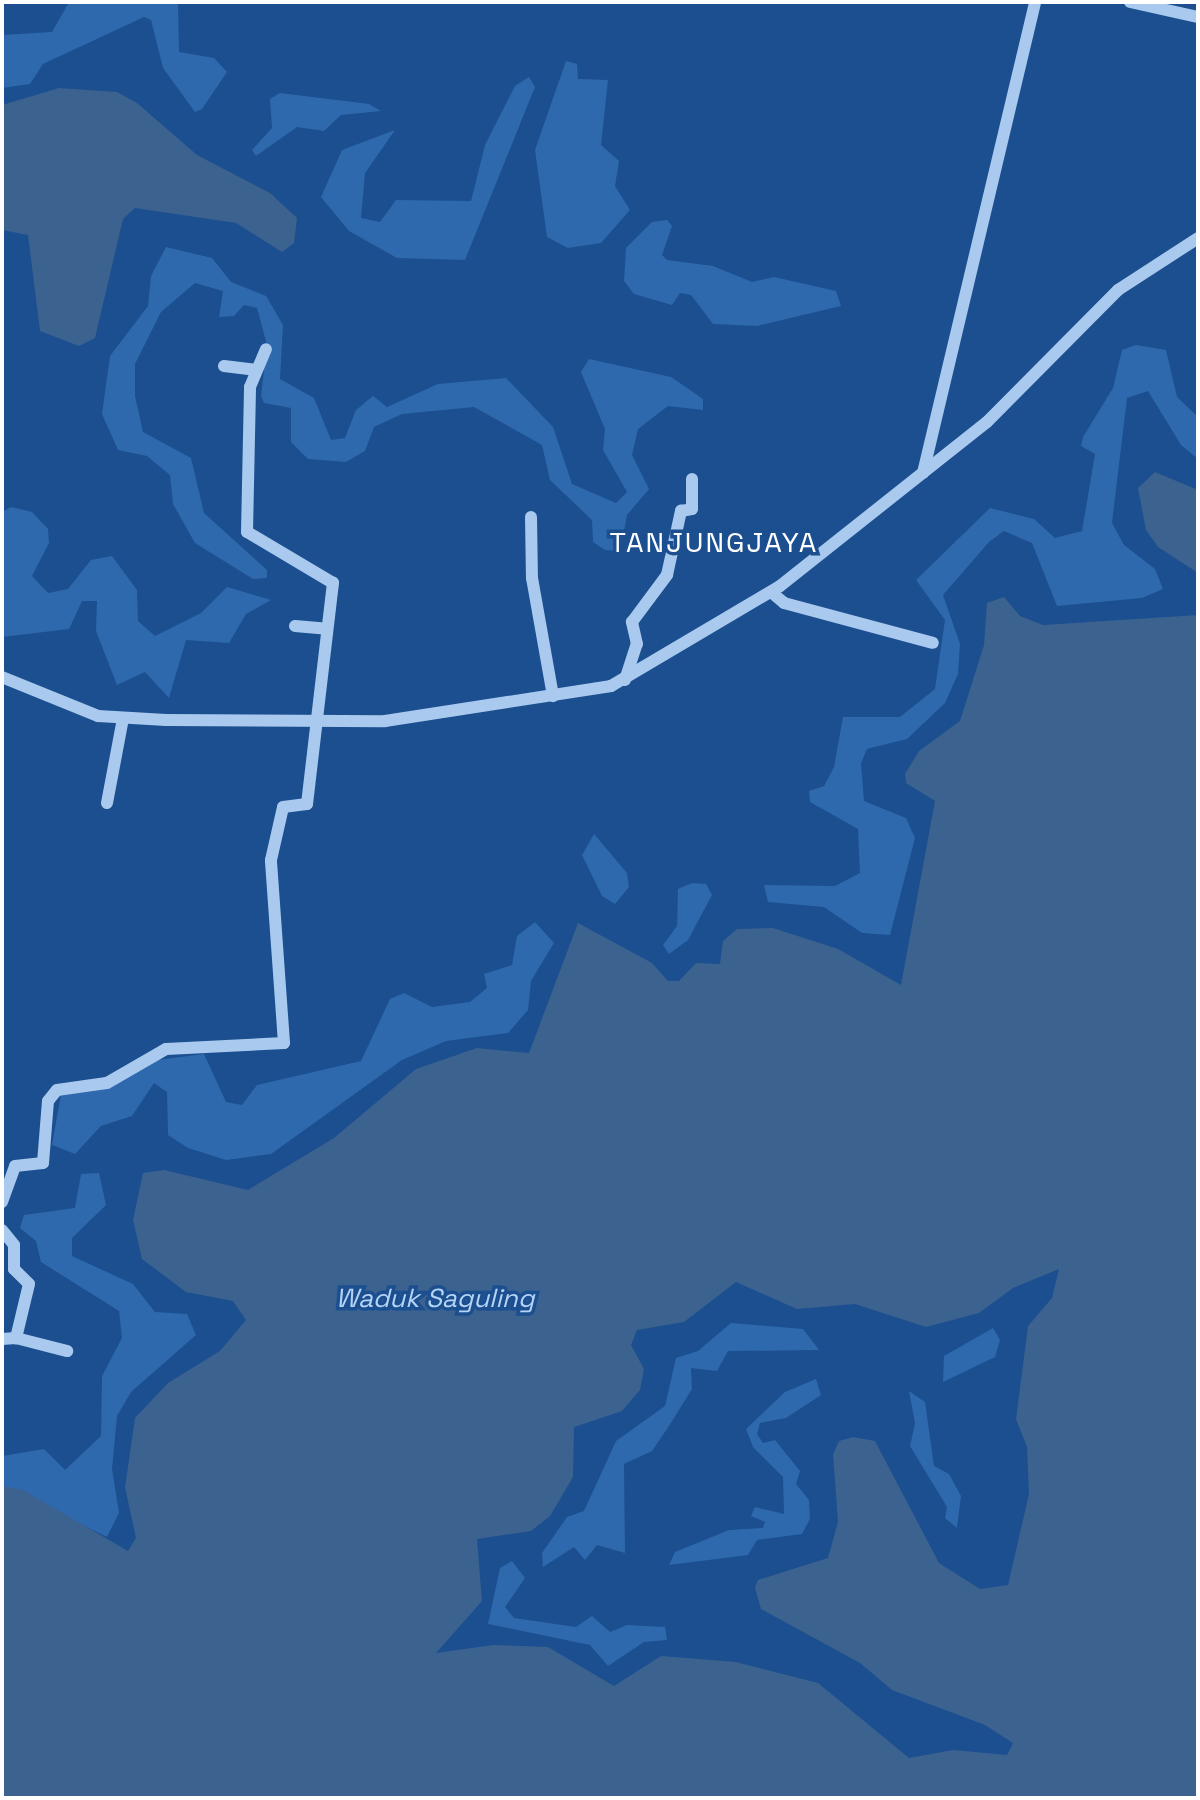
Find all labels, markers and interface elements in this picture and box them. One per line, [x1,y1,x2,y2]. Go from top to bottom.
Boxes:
district label: TANJUNGJAYA [610,525,818,559]
water label: Waduk Saguling [336,1283,534,1315]

